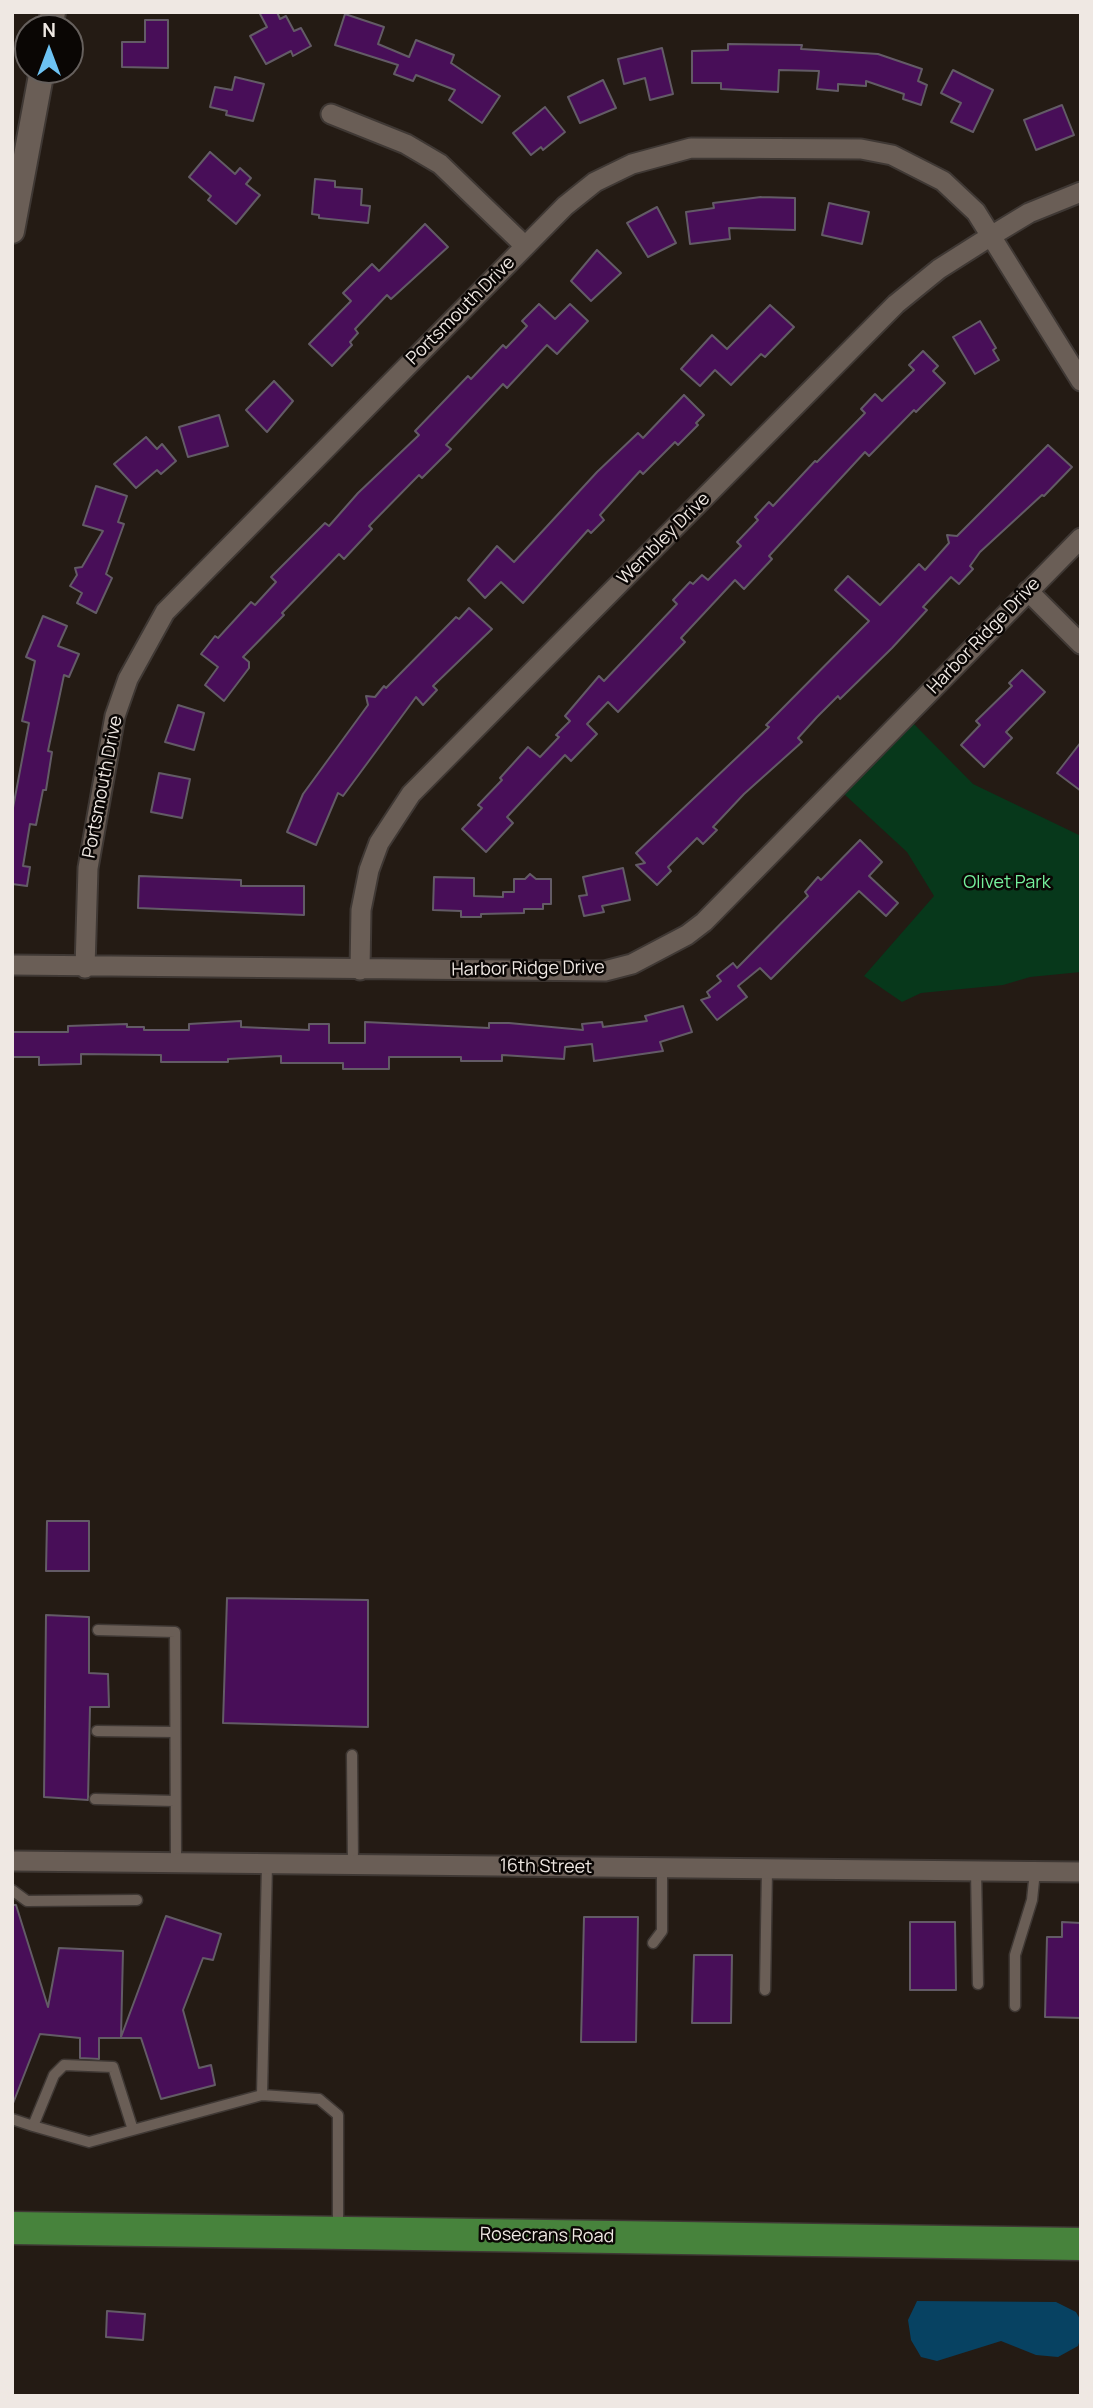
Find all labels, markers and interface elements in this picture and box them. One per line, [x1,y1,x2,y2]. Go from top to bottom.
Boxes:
north arrow [14,14,84,84]
text: N [42,17,56,43]
street label: Portsmouth Drive [402,252,520,370]
street label: Wembley Drive [613,488,715,590]
street label: Harbor Ridge Drive [923,573,1045,699]
street label: Portsmouth Drive [79,714,127,860]
park label: Olivet Park [963,872,1051,894]
street label: Harbor Ridge Drive [451,957,605,981]
street label: 16th Street [500,1855,592,1879]
street label: Rosecrans Road [480,2224,614,2248]

